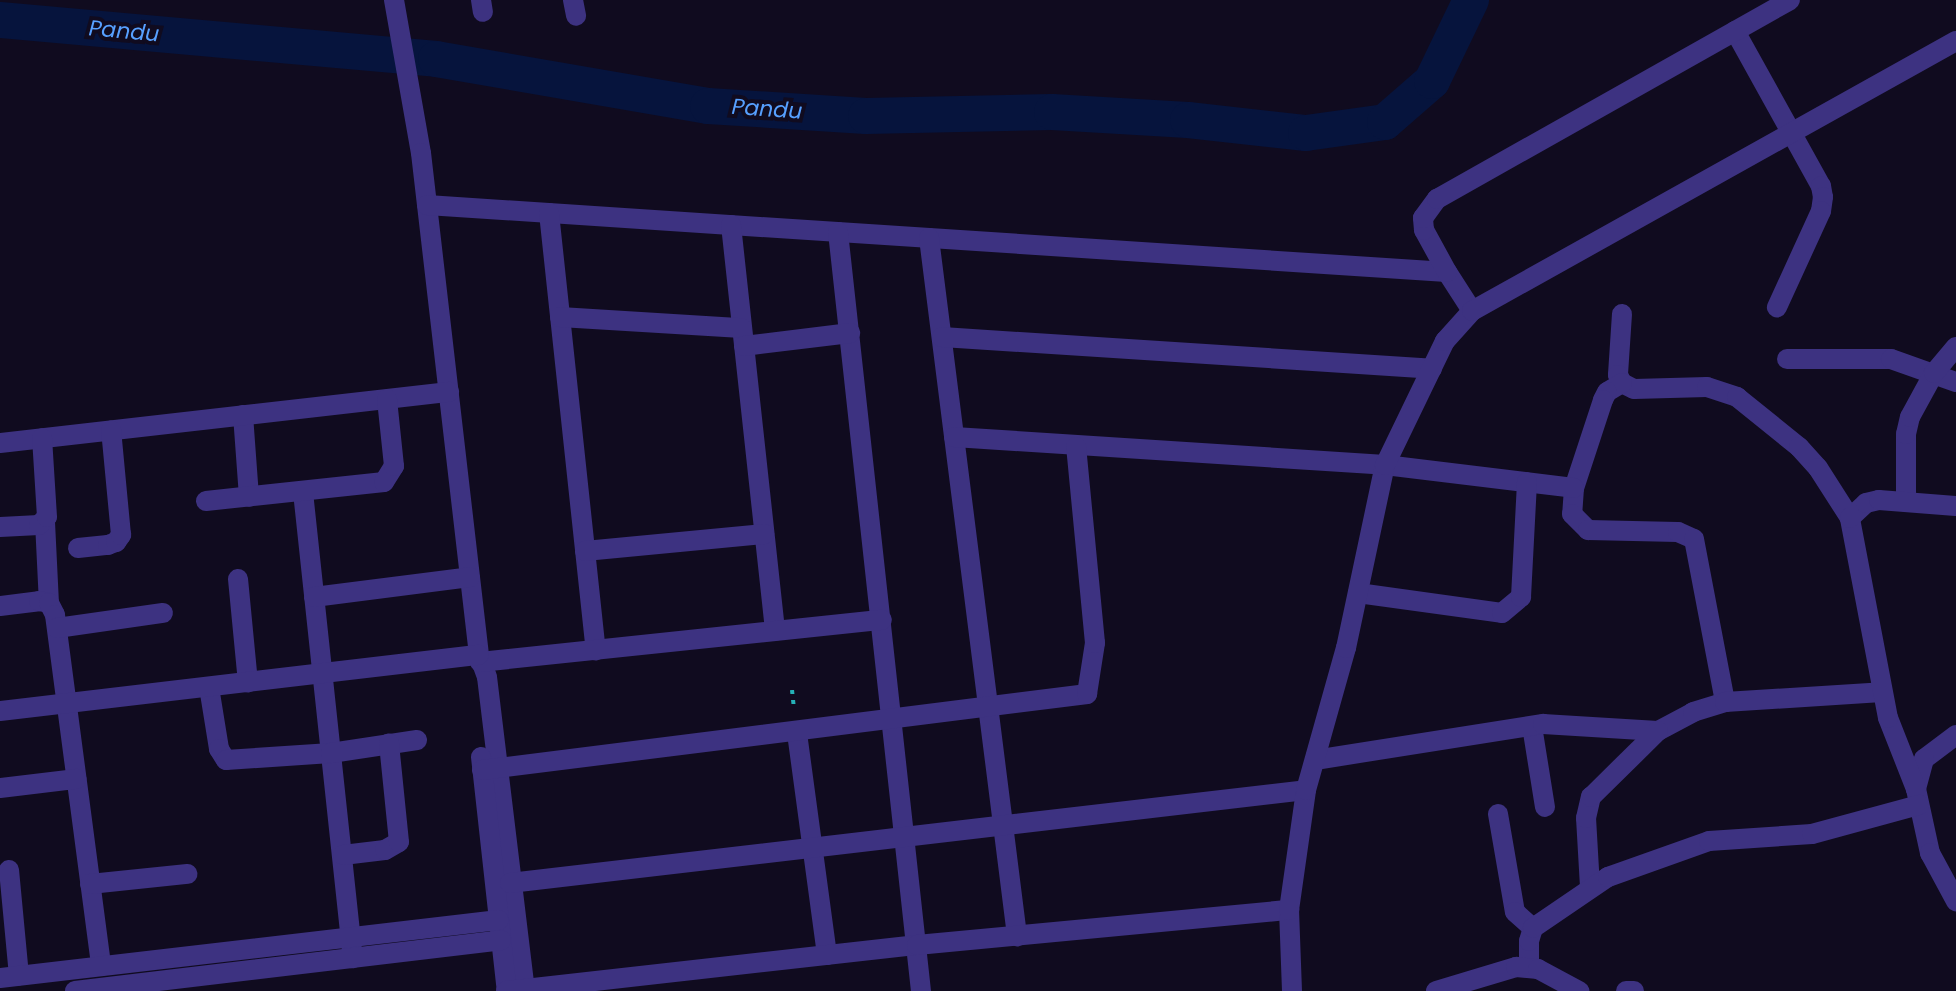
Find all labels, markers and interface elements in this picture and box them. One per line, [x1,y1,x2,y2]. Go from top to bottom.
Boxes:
water label: Pandu [88,15,160,47]
water label: Pandu [731,93,803,125]

